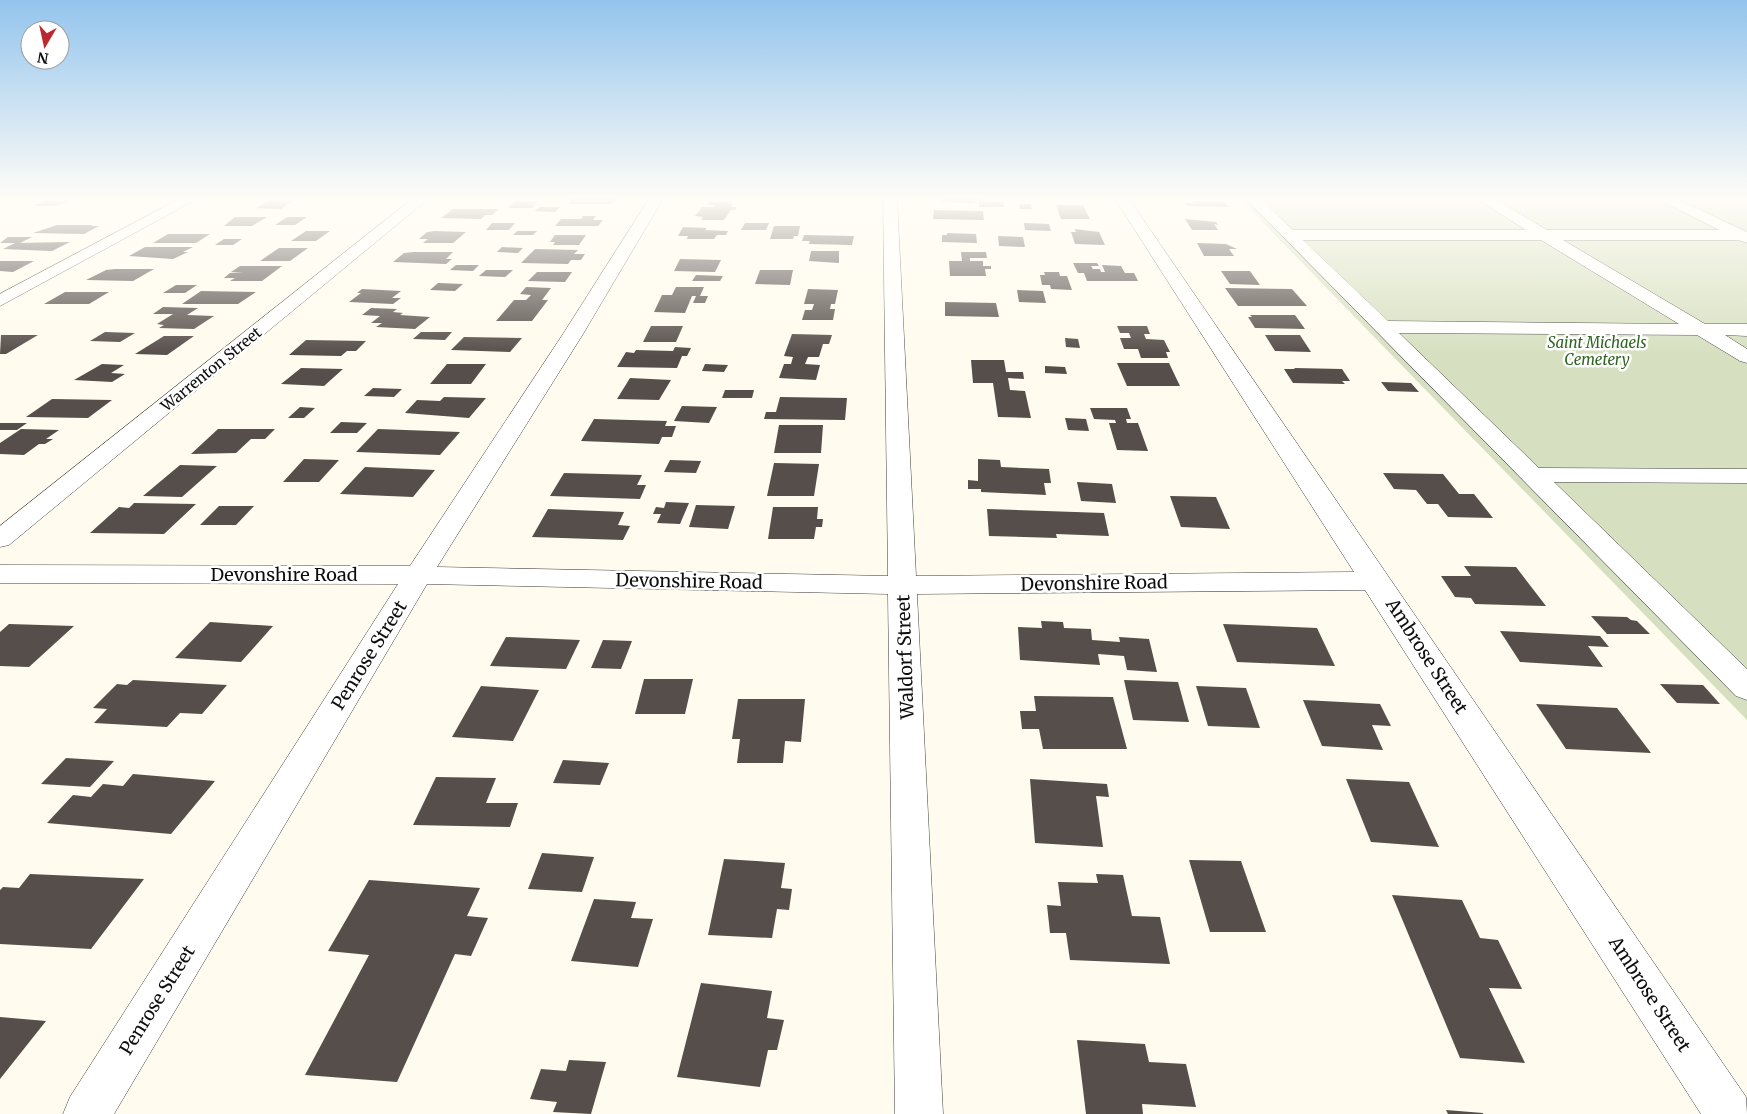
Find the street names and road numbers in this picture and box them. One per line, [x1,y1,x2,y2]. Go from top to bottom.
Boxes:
street label: Warrenton Street [156,323,265,416]
street label: Devonshire Road [210,563,358,586]
street label: Devonshire Road [615,568,763,594]
street label: Devonshire Road [1020,570,1168,596]
street label: Ambrose Street [1381,593,1473,718]
street label: Waldorf Street [891,594,919,721]
street label: Penrose Street [326,596,412,714]
street label: Ambrose Street [1604,931,1696,1056]
street label: Penrose Street [114,941,200,1059]

